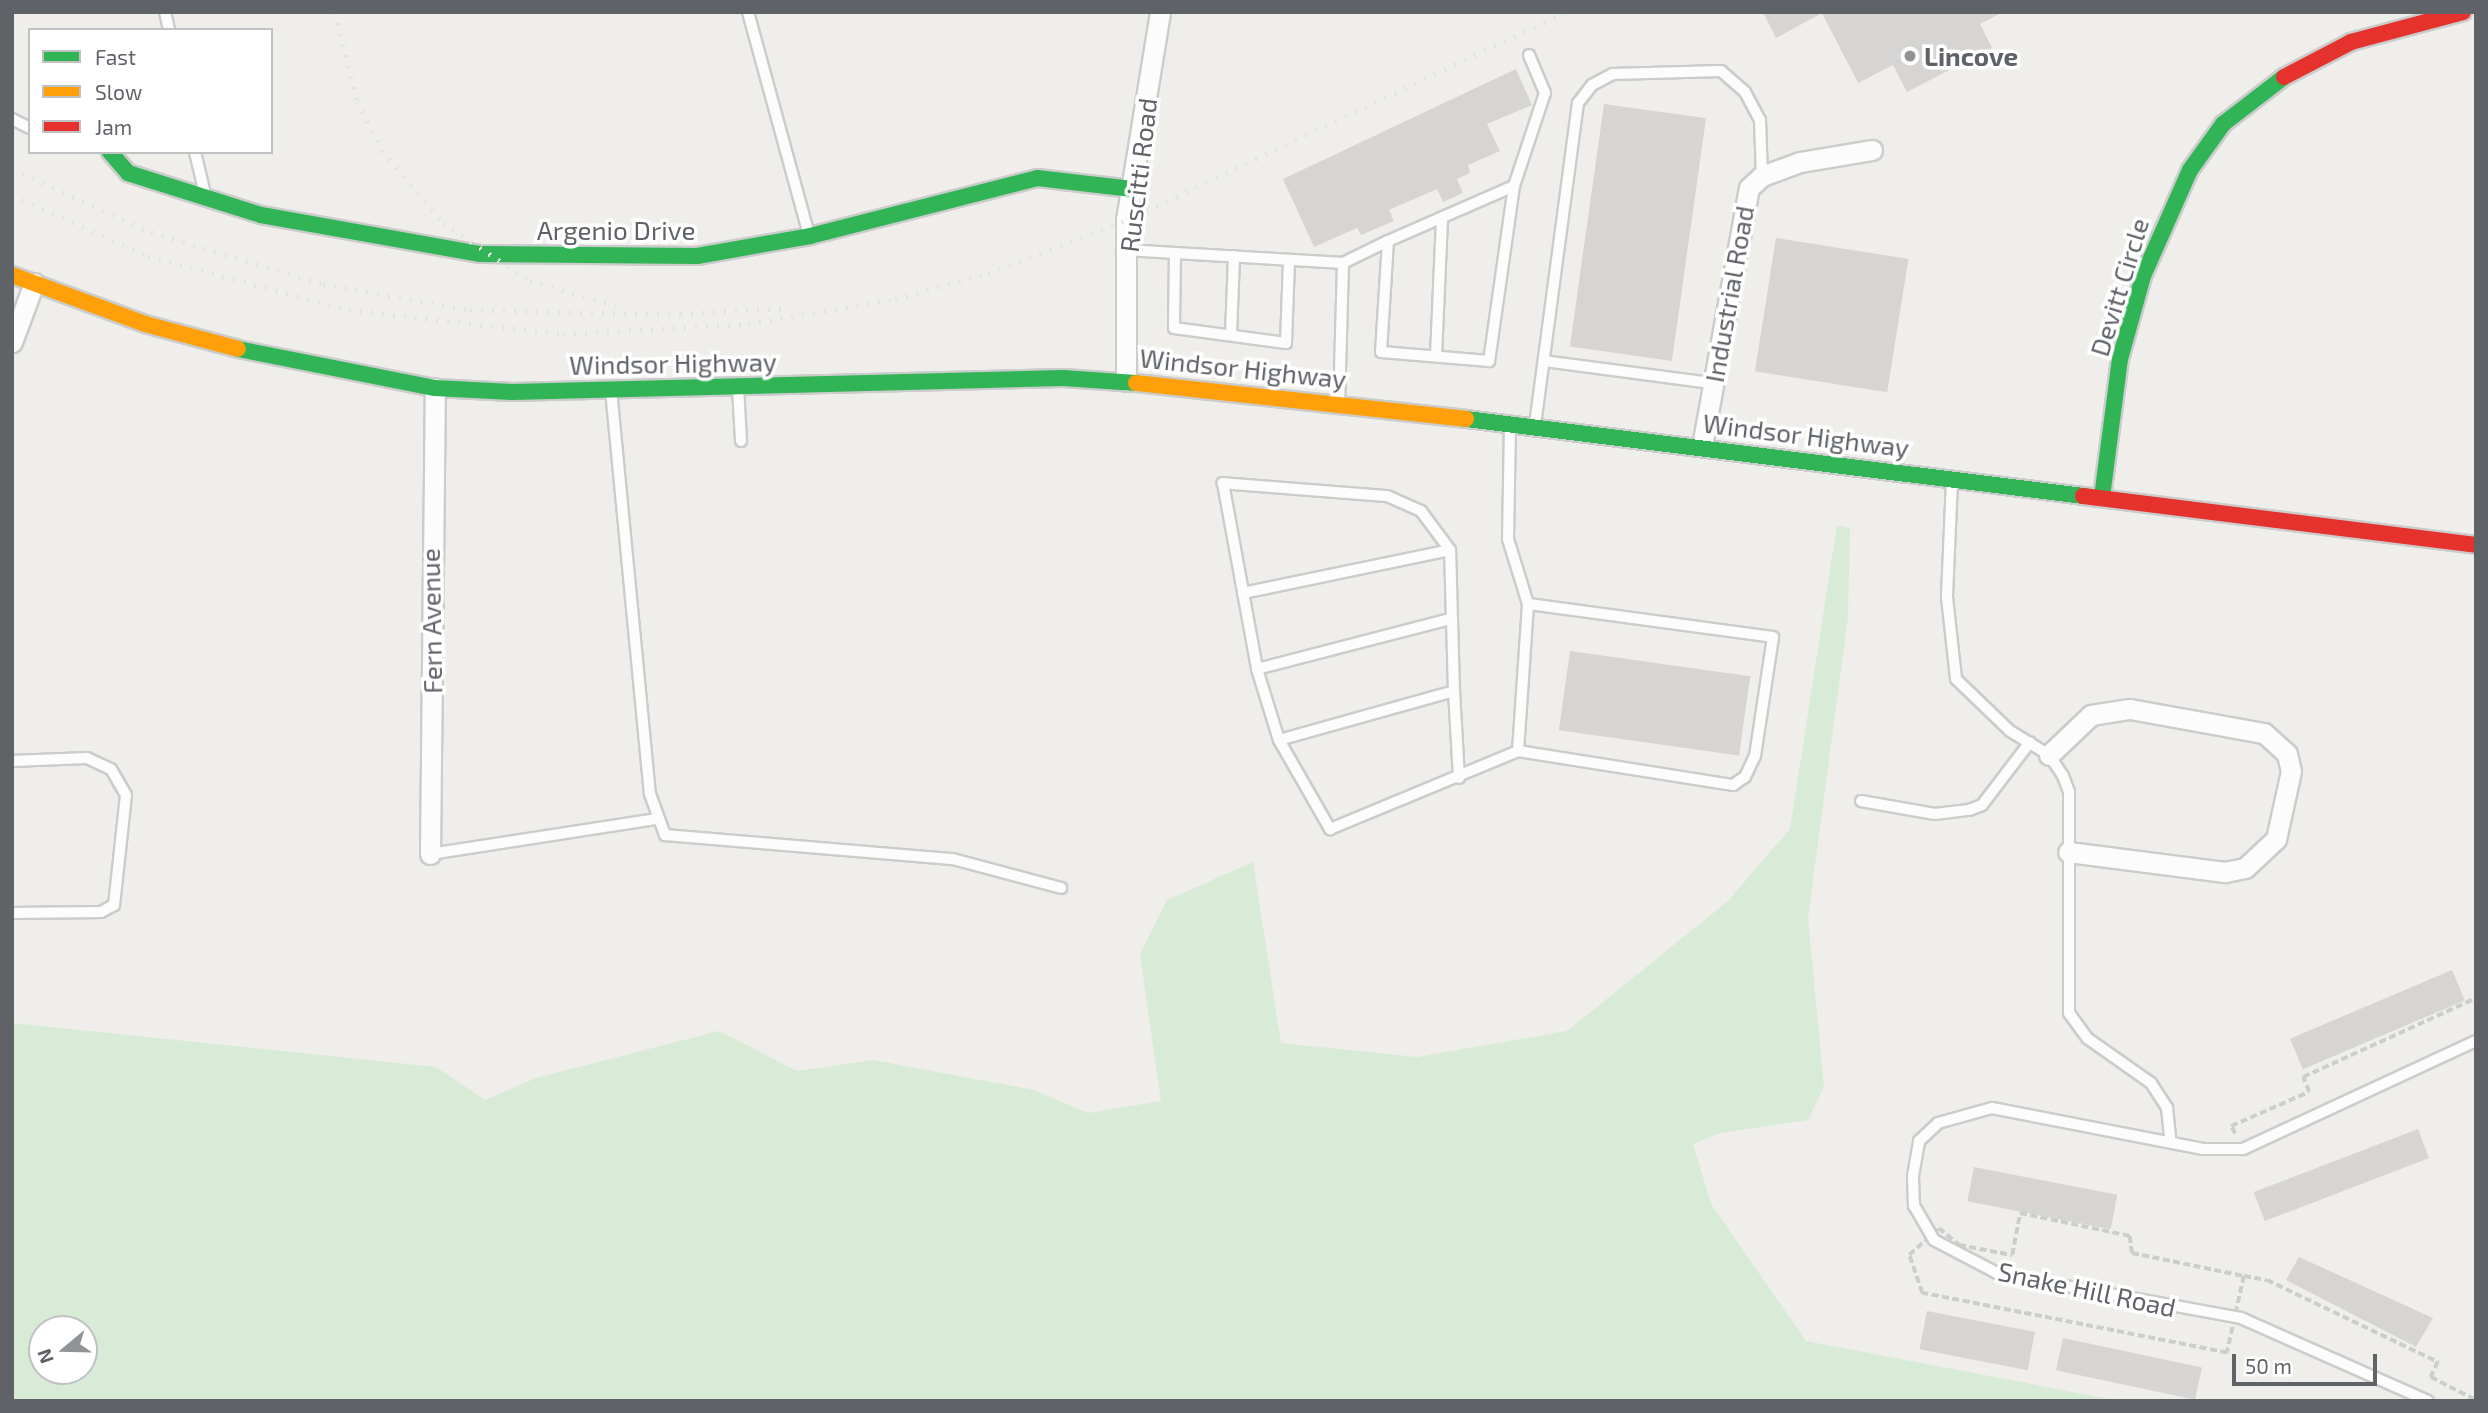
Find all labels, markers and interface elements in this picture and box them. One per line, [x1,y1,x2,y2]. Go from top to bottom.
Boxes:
legend [28,28,273,154]
place label: Lincove [1924,40,2018,72]
text: Fast [95,44,136,69]
marker: Lincove [1902,48,1918,64]
text: Slow [95,79,142,104]
street label: Ruscitti Road [1113,96,1163,254]
text: Jam [95,114,132,139]
street label: Industrial Road [1698,203,1760,385]
street label: Argenio Drive [537,214,695,246]
street label: Devitt Circle [2083,214,2155,360]
street label: Windsor Highway [1138,342,1348,394]
street label: Windsor Highway [569,346,777,380]
street label: Windsor Highway [1701,407,1911,463]
street label: Fern Avenue [414,548,448,694]
street label: Snake Hill Road [1995,1255,2179,1323]
north arrow [28,1315,98,1385]
scale bar [2236,1340,2381,1384]
text: N [31,1346,58,1367]
text: 50 m [2245,1353,2292,1378]

